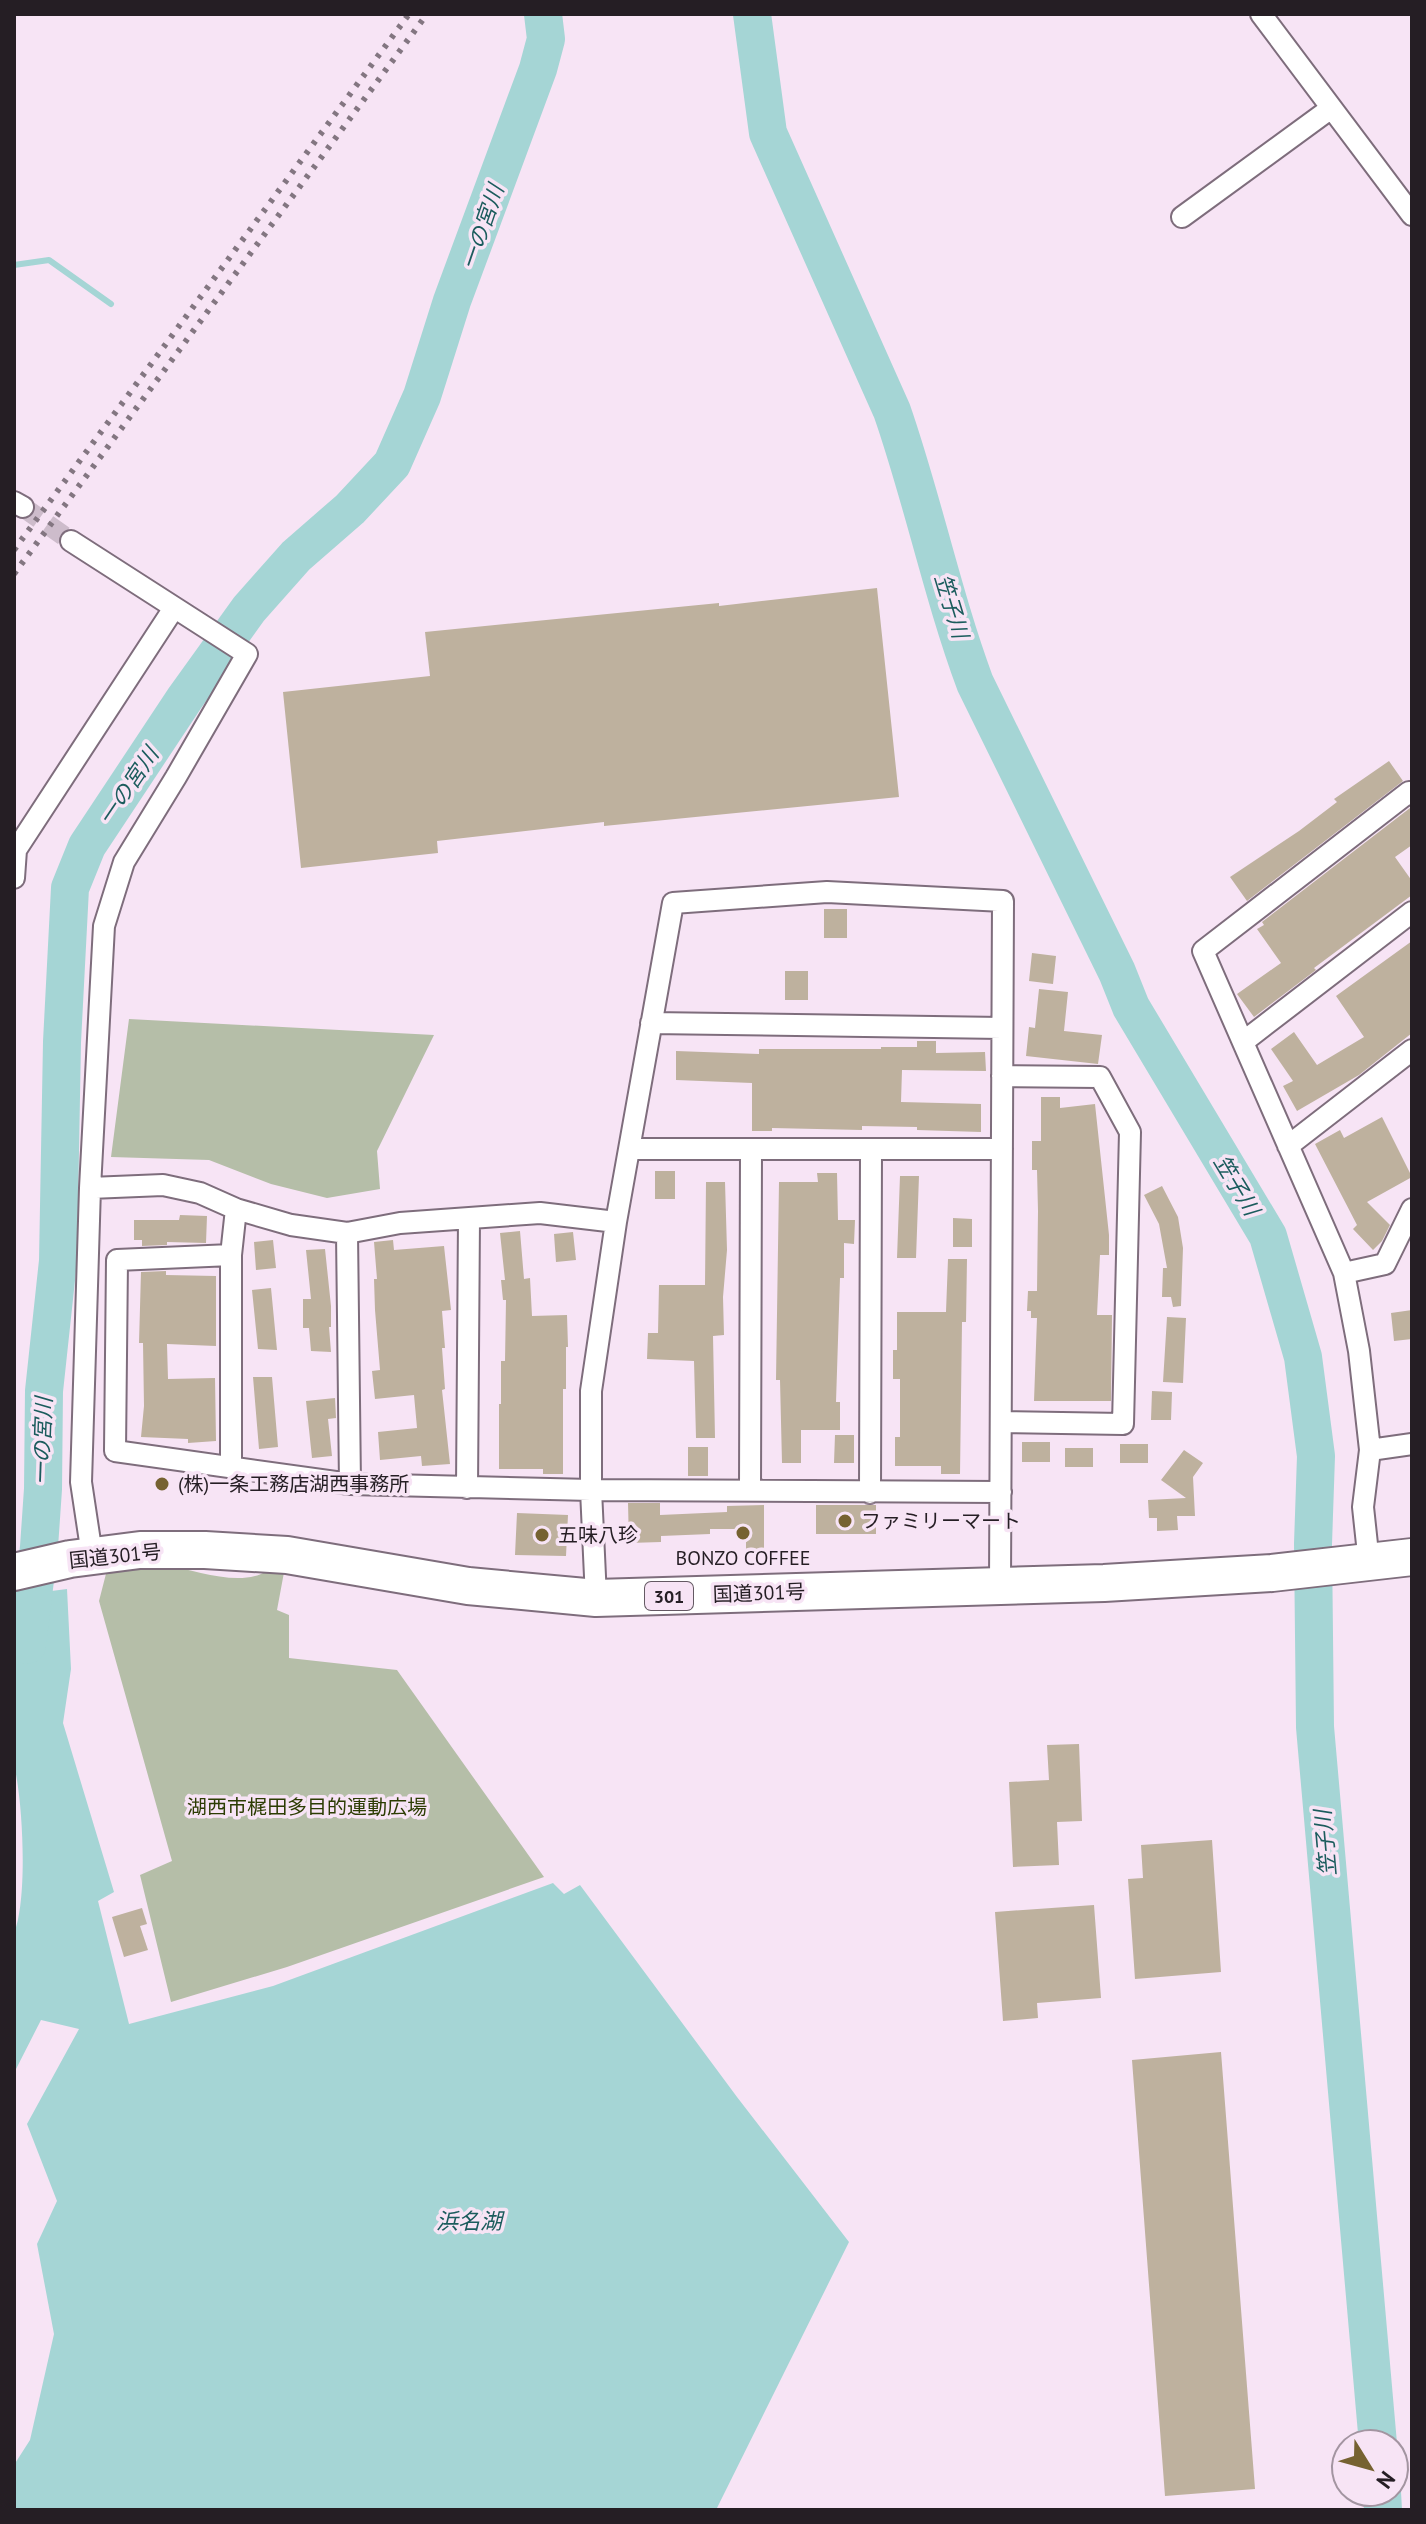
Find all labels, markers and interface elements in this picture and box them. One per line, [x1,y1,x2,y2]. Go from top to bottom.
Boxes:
water label: 一の宮川 [454,179,510,273]
water label: 笠子川 [929,570,976,644]
water label: 一の宮川 [92,740,165,830]
water label: 笠子川 [1208,1149,1267,1222]
water label: 一の宮川 [26,1395,58,1485]
place label: (株)一条工務店湖西事務所 [178,1471,409,1497]
marker: (株)一条工務店湖西事務所 [153,1475,171,1493]
place label: ファミリーマート [861,1508,1021,1534]
marker: ファミリーマート [836,1512,854,1530]
place label: 五味八珍 [558,1522,638,1548]
marker: BONZO COFFEE [734,1524,752,1542]
marker: 五味八珍 [533,1526,551,1544]
street label: 国道301号 [68,1538,162,1574]
place label: BONZO COFFEE [676,1545,810,1571]
street label: 国道301号 [712,1578,806,1608]
road number: 301 [645,1582,693,1610]
park label: 湖西市梶田多目的運動広場 [187,1794,427,1820]
water label: 笠子川 [1308,1807,1342,1877]
water label: 浜名湖 [436,2207,505,2235]
north arrow [1330,2428,1410,2508]
text: N [1370,2466,1402,2494]

